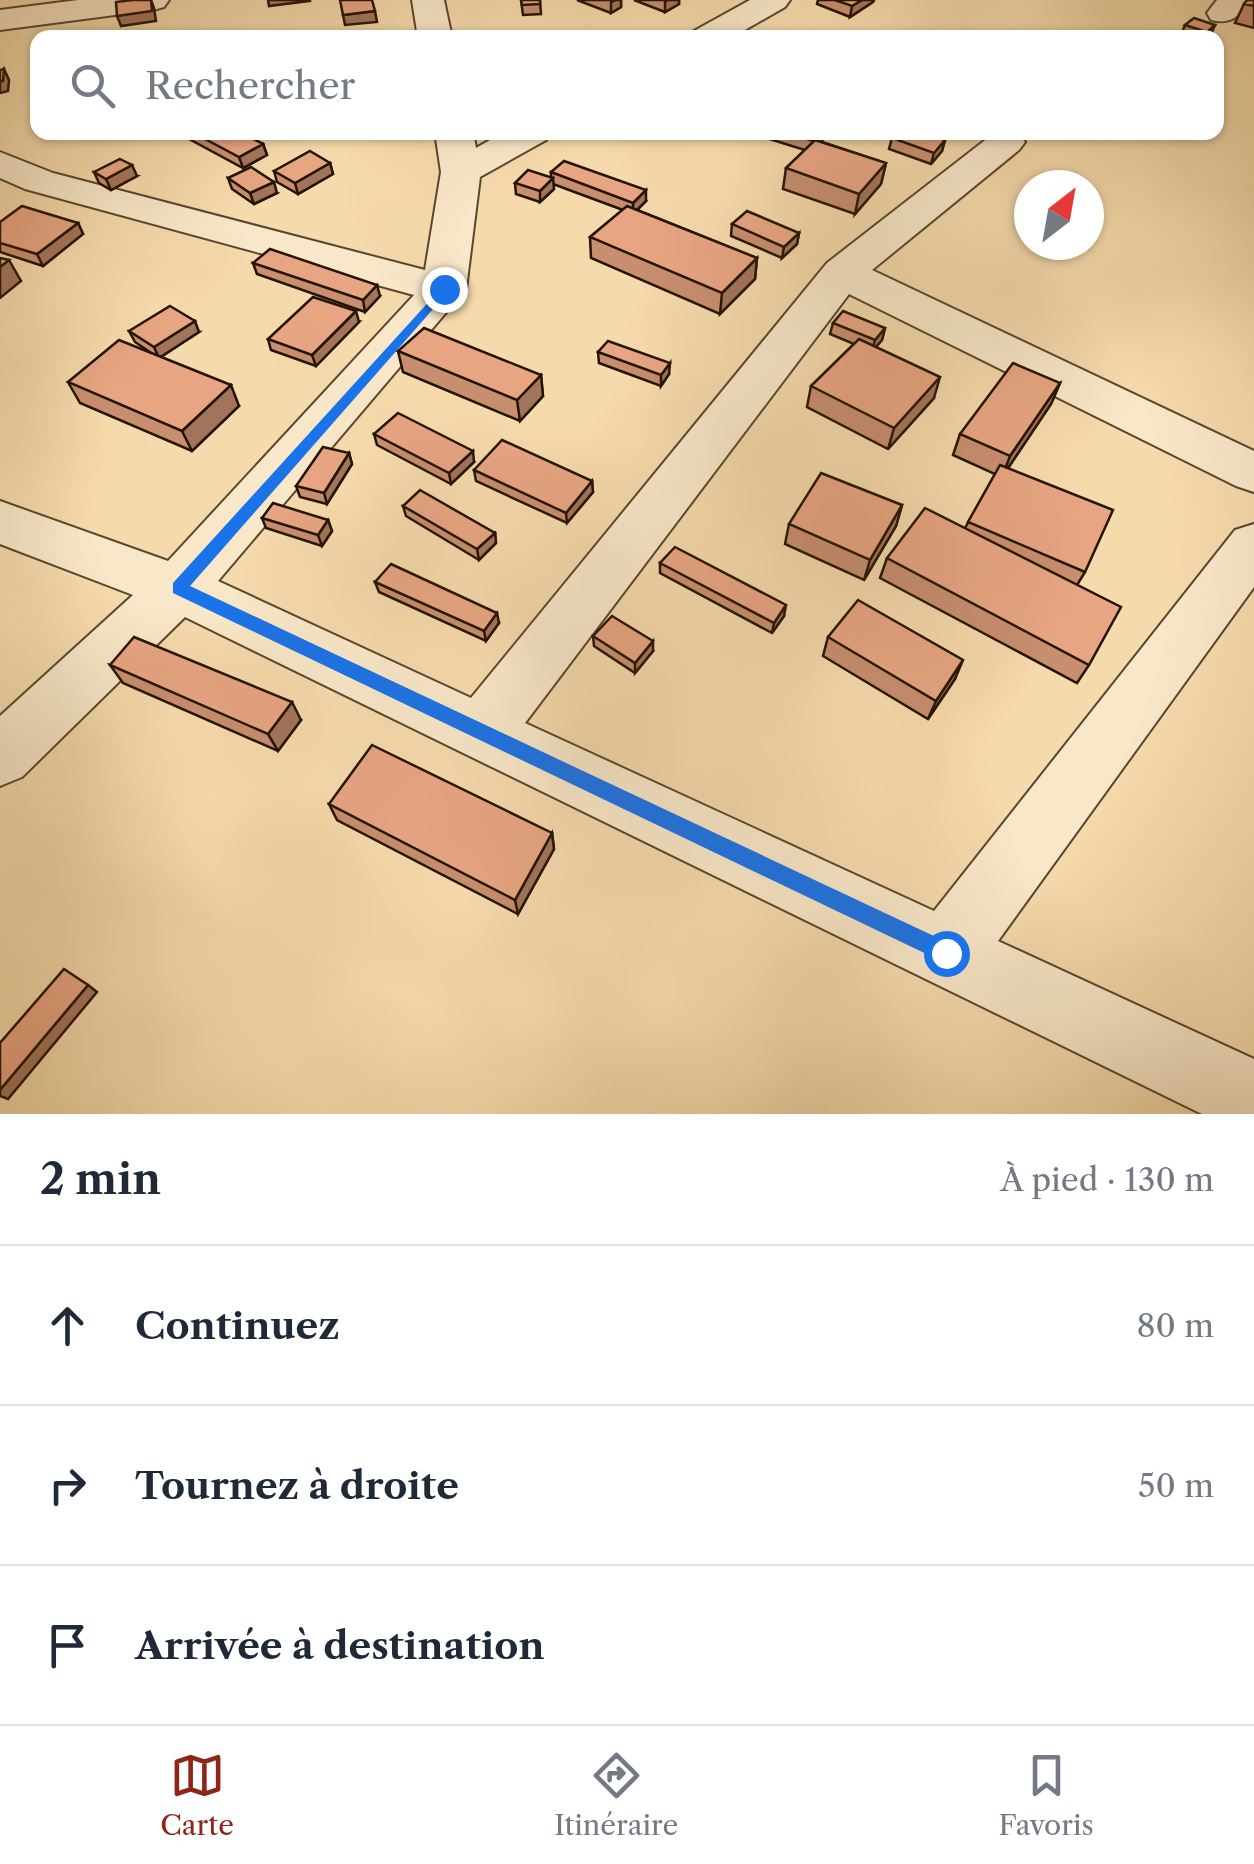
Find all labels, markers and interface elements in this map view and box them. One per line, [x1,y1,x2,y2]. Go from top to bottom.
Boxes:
search box [30,30,1224,140]
icon: search [65,58,120,113]
text: Rechercher [145,62,355,109]
north arrow [1014,170,1104,260]
route end [422,267,468,313]
route start [924,931,970,977]
text: 2 min [40,1153,161,1205]
text: À pied · 130 m [1000,1160,1214,1199]
icon: ahead [40,1298,95,1353]
text: Continuez [135,1302,340,1349]
text: 80 m [1136,1306,1214,1345]
icon: right [40,1458,95,1513]
text: Tournez à droite [135,1462,459,1509]
text: 50 m [1138,1466,1214,1505]
icon: arrive [40,1618,95,1673]
text: Arrivée à destination [135,1622,545,1669]
tab: Carte [160,1748,234,1842]
tab: Itinéraire [554,1748,678,1842]
tab: Favoris [998,1748,1094,1842]

